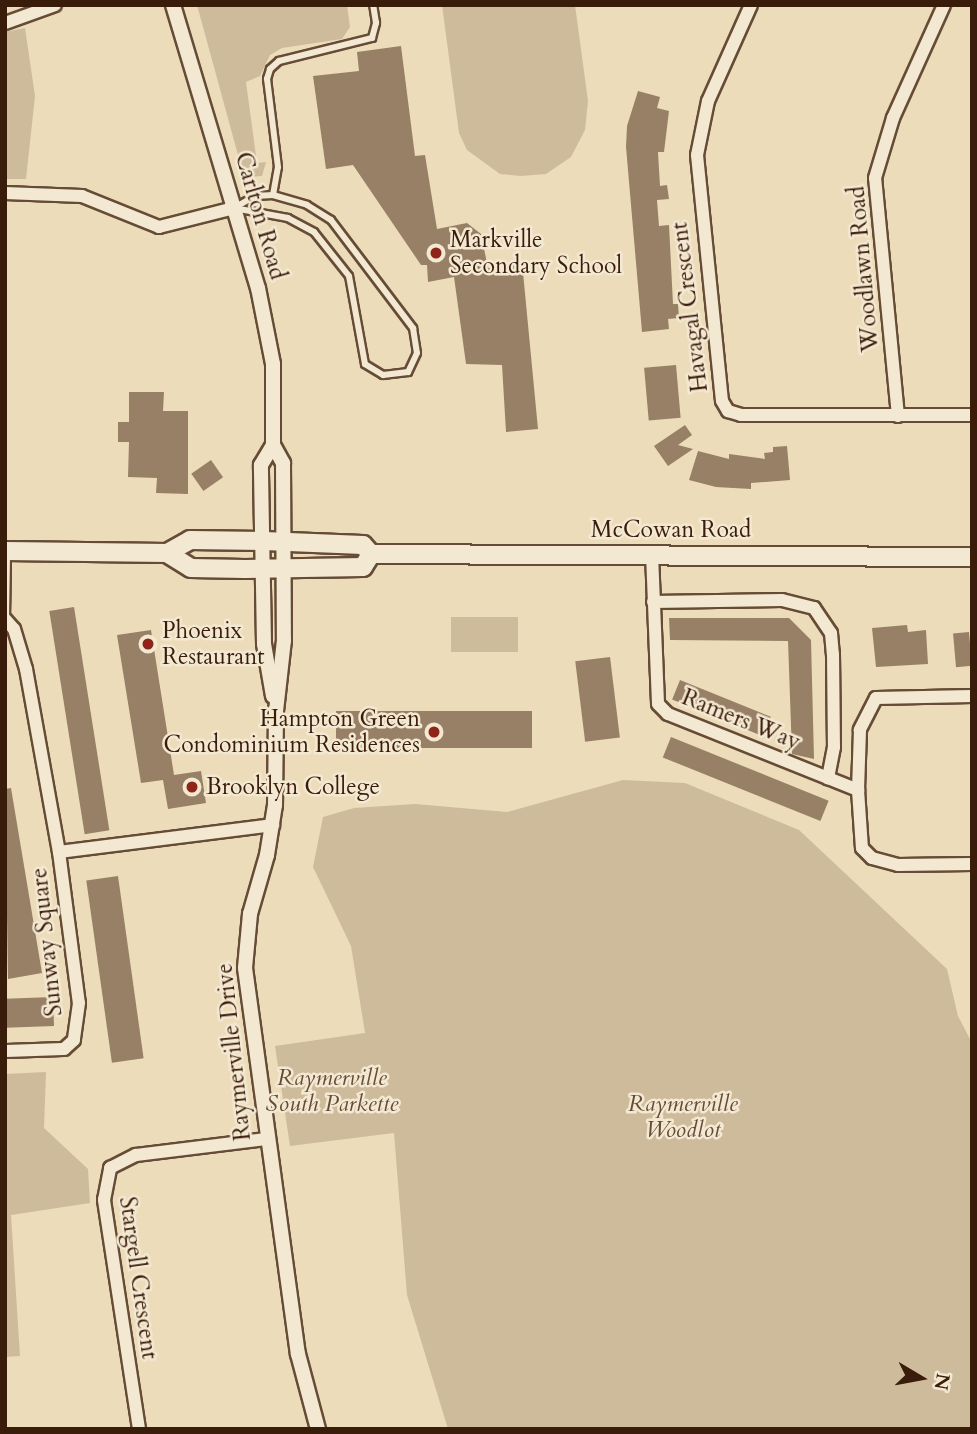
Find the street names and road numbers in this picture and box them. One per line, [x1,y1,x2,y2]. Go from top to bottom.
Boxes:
street label: Carlton Road [229,149,291,283]
street label: Woodlawn Road [843,185,885,353]
street label: Havagal Crescent [666,220,714,394]
street label: McCowan Road [591,516,751,544]
street label: Ramers Way [678,684,804,756]
street label: Sunway Square [25,866,69,1018]
street label: Raymerville Drive [211,962,257,1142]
street label: Stargell Crescent [113,1195,163,1361]

